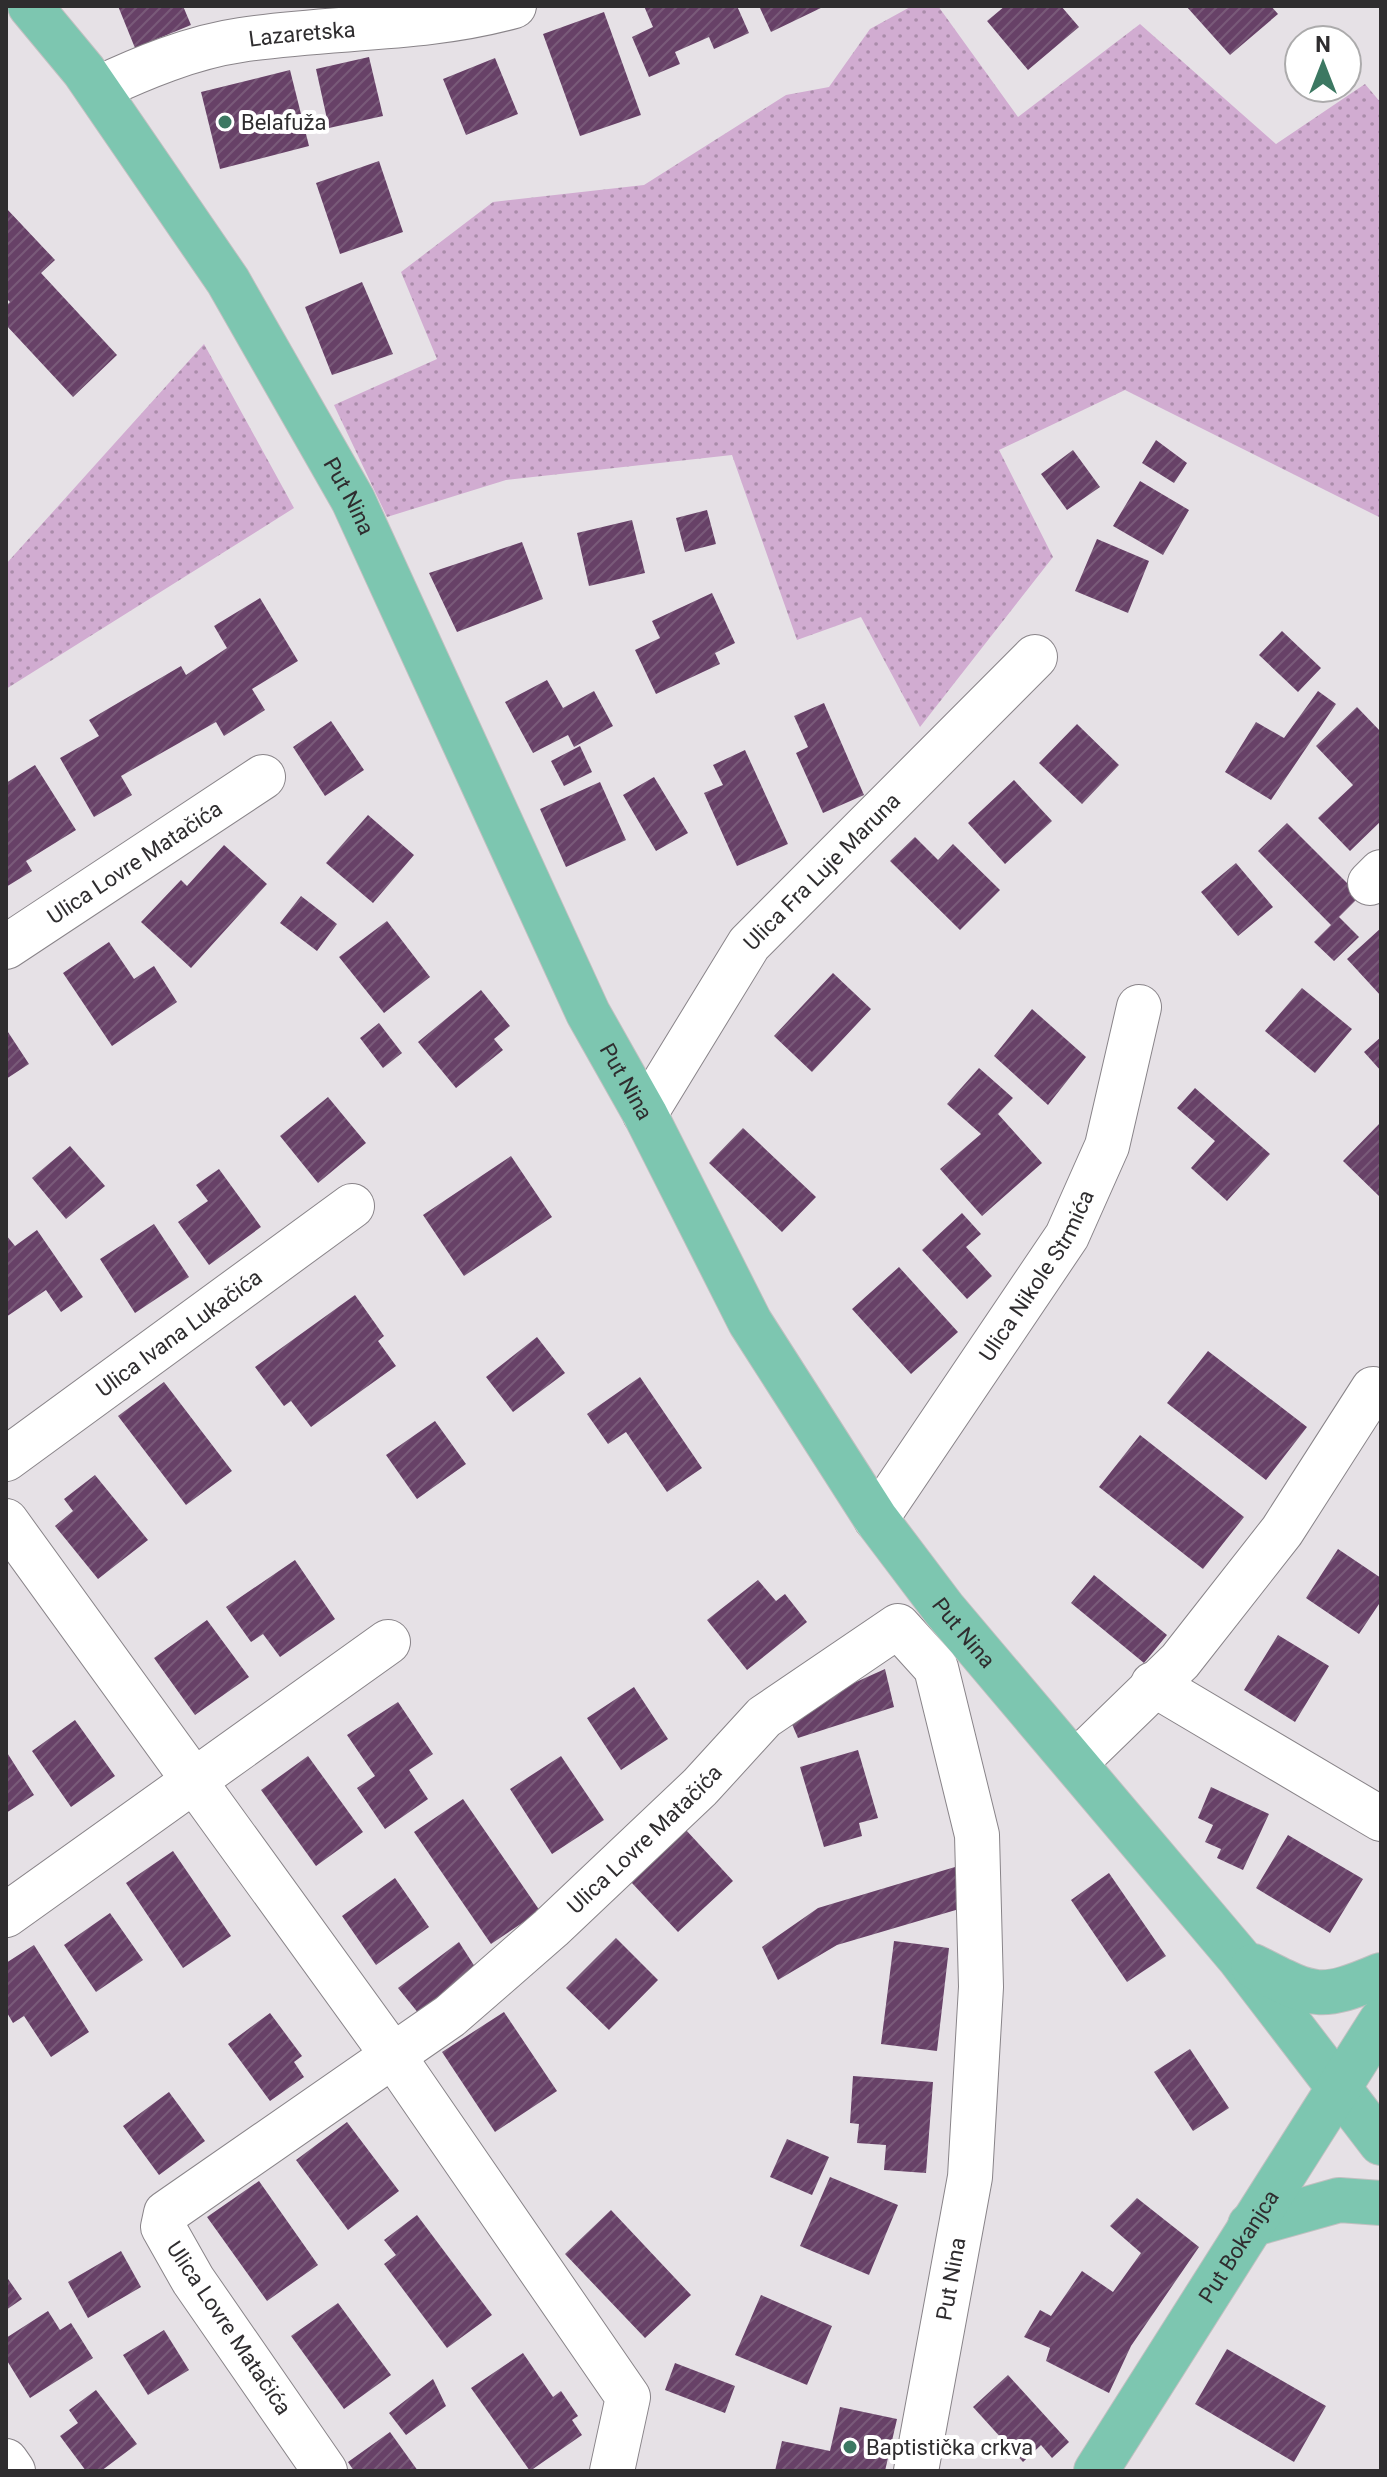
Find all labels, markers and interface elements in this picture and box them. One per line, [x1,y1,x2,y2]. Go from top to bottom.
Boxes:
street label: Lazaretska [247,16,356,51]
north arrow [1283,24,1363,104]
text: N [1315,32,1331,57]
place label: Belafuža [241,110,326,135]
marker: Belafuža [216,113,234,131]
street label: Put Nina [319,453,380,539]
street label: Ulica Fra Luje Maruna [738,788,905,955]
street label: Ulica Lovre Matačića [42,795,226,929]
street label: Put Nina [595,1039,658,1124]
street label: Ulica Nikole Strmića [974,1186,1098,1366]
street label: Ulica Ivana Lukačića [91,1264,266,1402]
street label: Put Nina [927,1593,1001,1673]
street label: Ulica Lovre Matačića [562,1759,727,1919]
street label: Put Bokanjca [1193,2185,1283,2307]
street label: Put Nina [931,2236,971,2322]
street label: Ulica Lovre Matačića [162,2237,296,2419]
place label: Baptistička crkva [866,2435,1033,2460]
marker: Baptistička crkva [841,2438,859,2456]

